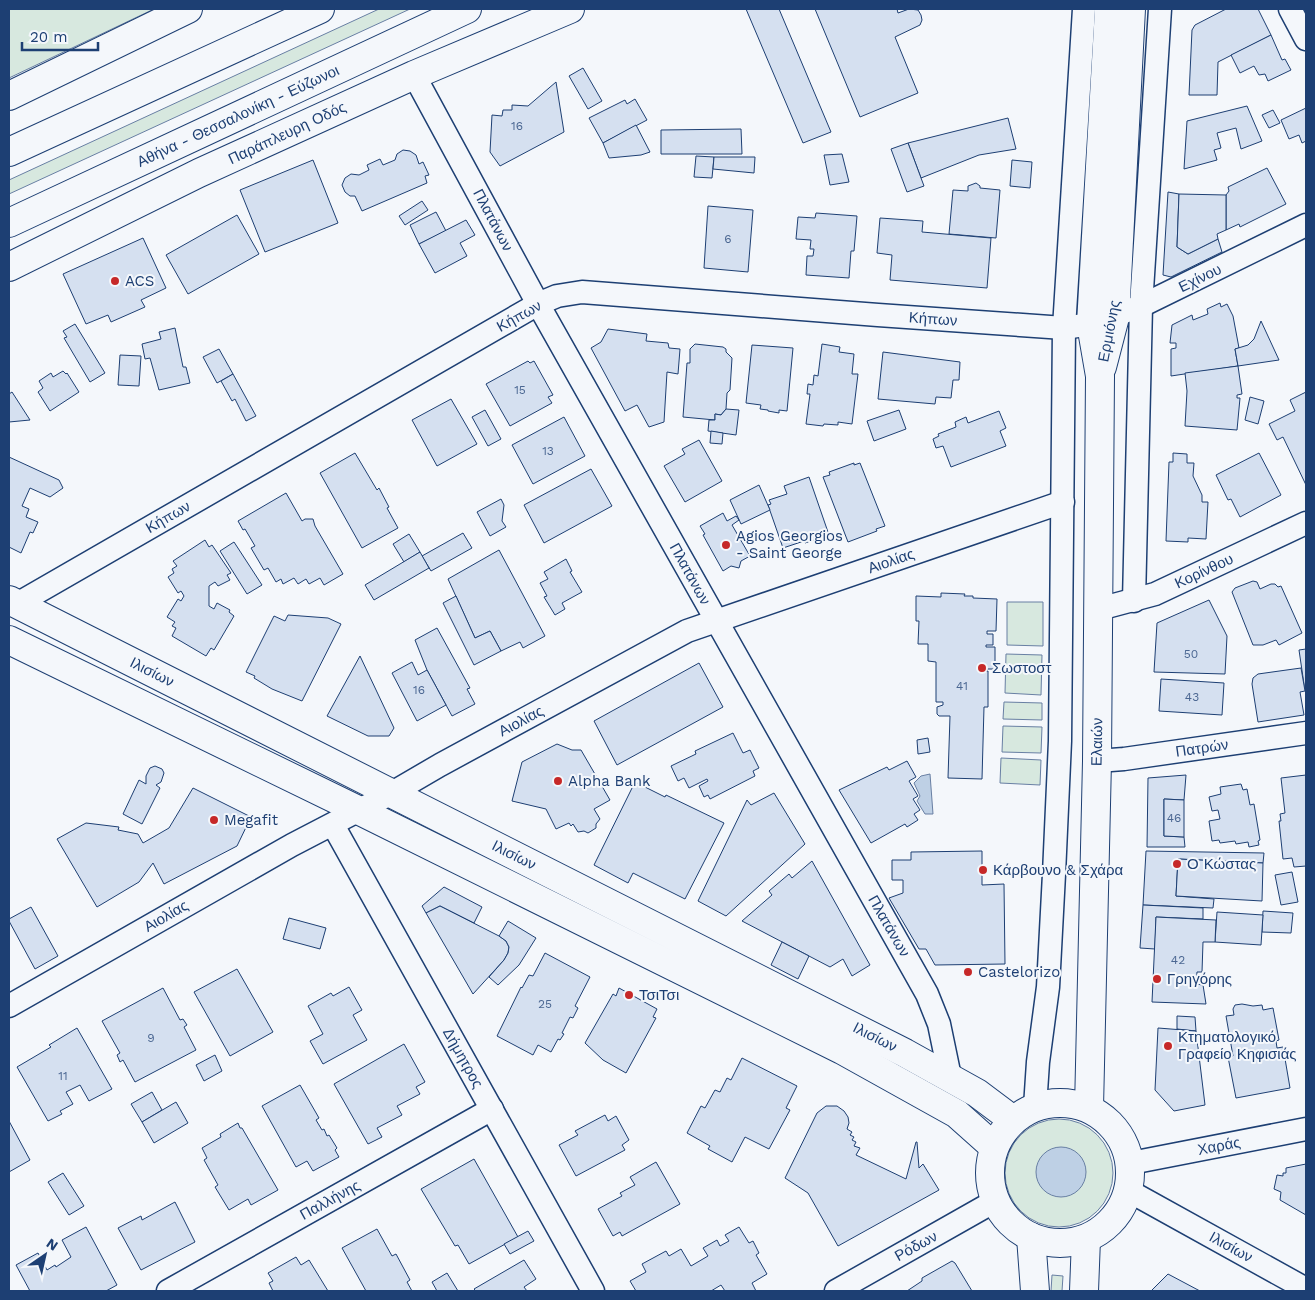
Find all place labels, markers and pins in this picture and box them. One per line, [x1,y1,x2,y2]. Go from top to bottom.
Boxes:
place label: ACS [125,272,154,290]
marker: ACS [109,275,121,287]
place label: Agios Georgios - Saint George [736,527,843,562]
marker: Agios Georgios - Saint George [720,539,732,551]
place label: Σωστοστ [992,659,1052,677]
marker: Σωστοστ [976,662,988,674]
place label: Alpha Bank [568,772,651,790]
marker: Alpha Bank [552,775,564,787]
place label: Megafit [224,811,279,829]
marker: Megafit [208,814,220,826]
place label: Ο Κώστας [1187,855,1256,873]
marker: Ο Κώστας [1171,858,1183,870]
place label: Κάρβουνο & Σχάρα [993,861,1124,879]
marker: Κάρβουνο & Σχάρα [977,864,989,876]
place label: Castelorizo [978,963,1060,981]
marker: Castelorizo [962,966,974,978]
place label: Γρηγόρης [1167,970,1232,988]
marker: Γρηγόρης [1151,973,1163,985]
place label: ΤσιΤσι [639,986,679,1004]
marker: ΤσιΤσι [623,989,635,1001]
place label: Κτηματολογικό Γραφείο Κηφισιάς [1178,1028,1297,1063]
marker: Κτηματολογικό Γραφείο Κηφισιάς [1162,1040,1174,1052]

